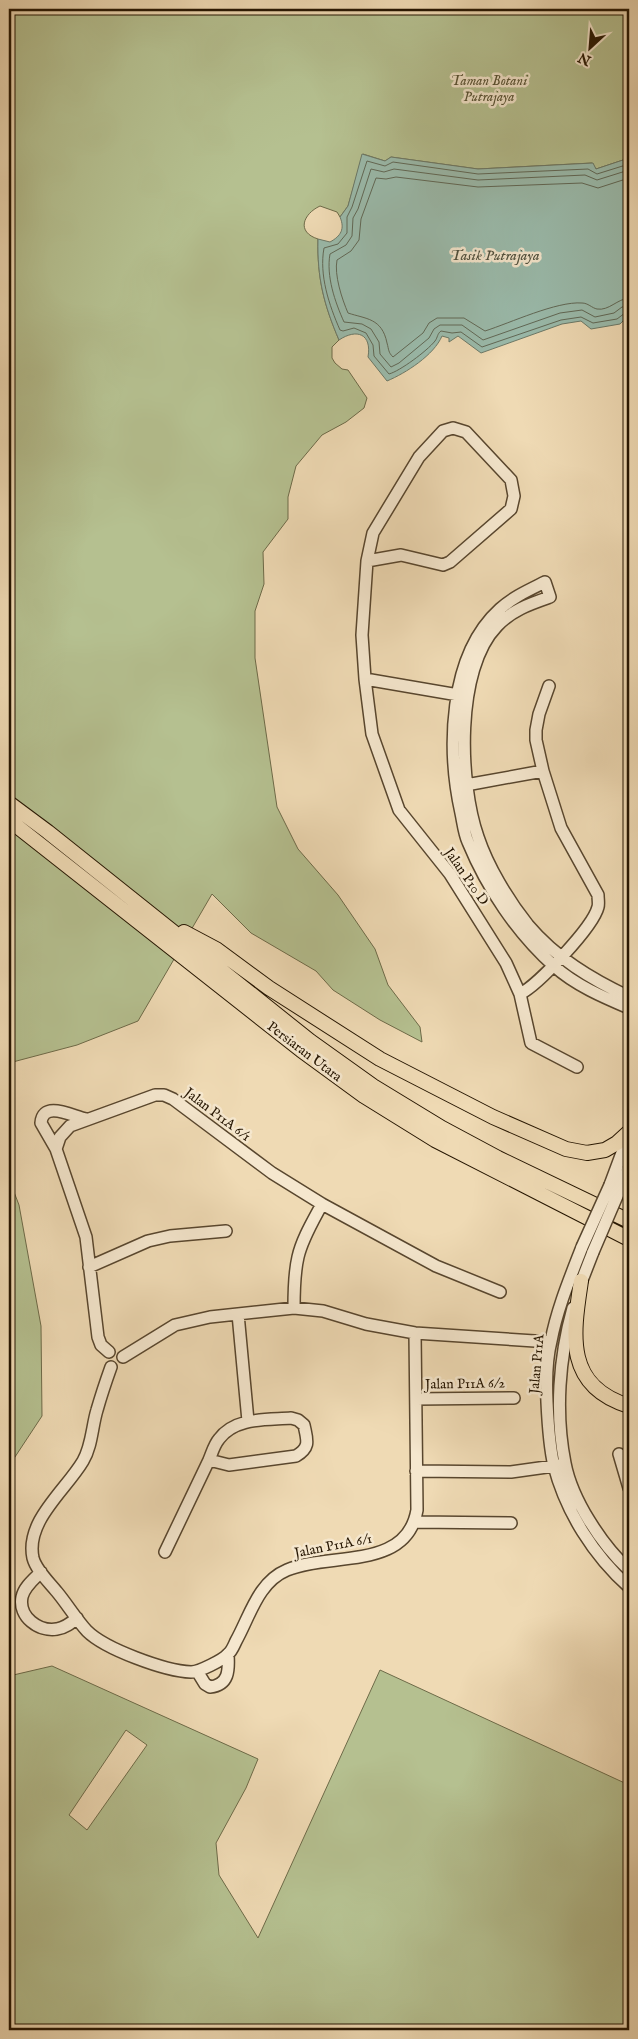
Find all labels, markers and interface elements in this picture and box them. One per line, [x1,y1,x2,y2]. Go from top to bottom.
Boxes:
north arrow [566,22,616,72]
text: N [575,48,595,70]
park label: Taman Botani Putrajaya [451,72,528,106]
water label: Tasik Putrajaya [450,246,540,265]
street label: Jalan P10 D [439,843,493,909]
street label: Persiaran Utara [263,1018,346,1086]
street label: Jalan P11A 6/1 [179,1083,254,1146]
street label: Jalan P11A [525,1333,549,1397]
street label: Jalan P11A 6/2 [423,1374,506,1394]
street label: Jalan P11A 6/1 [291,1530,374,1563]

